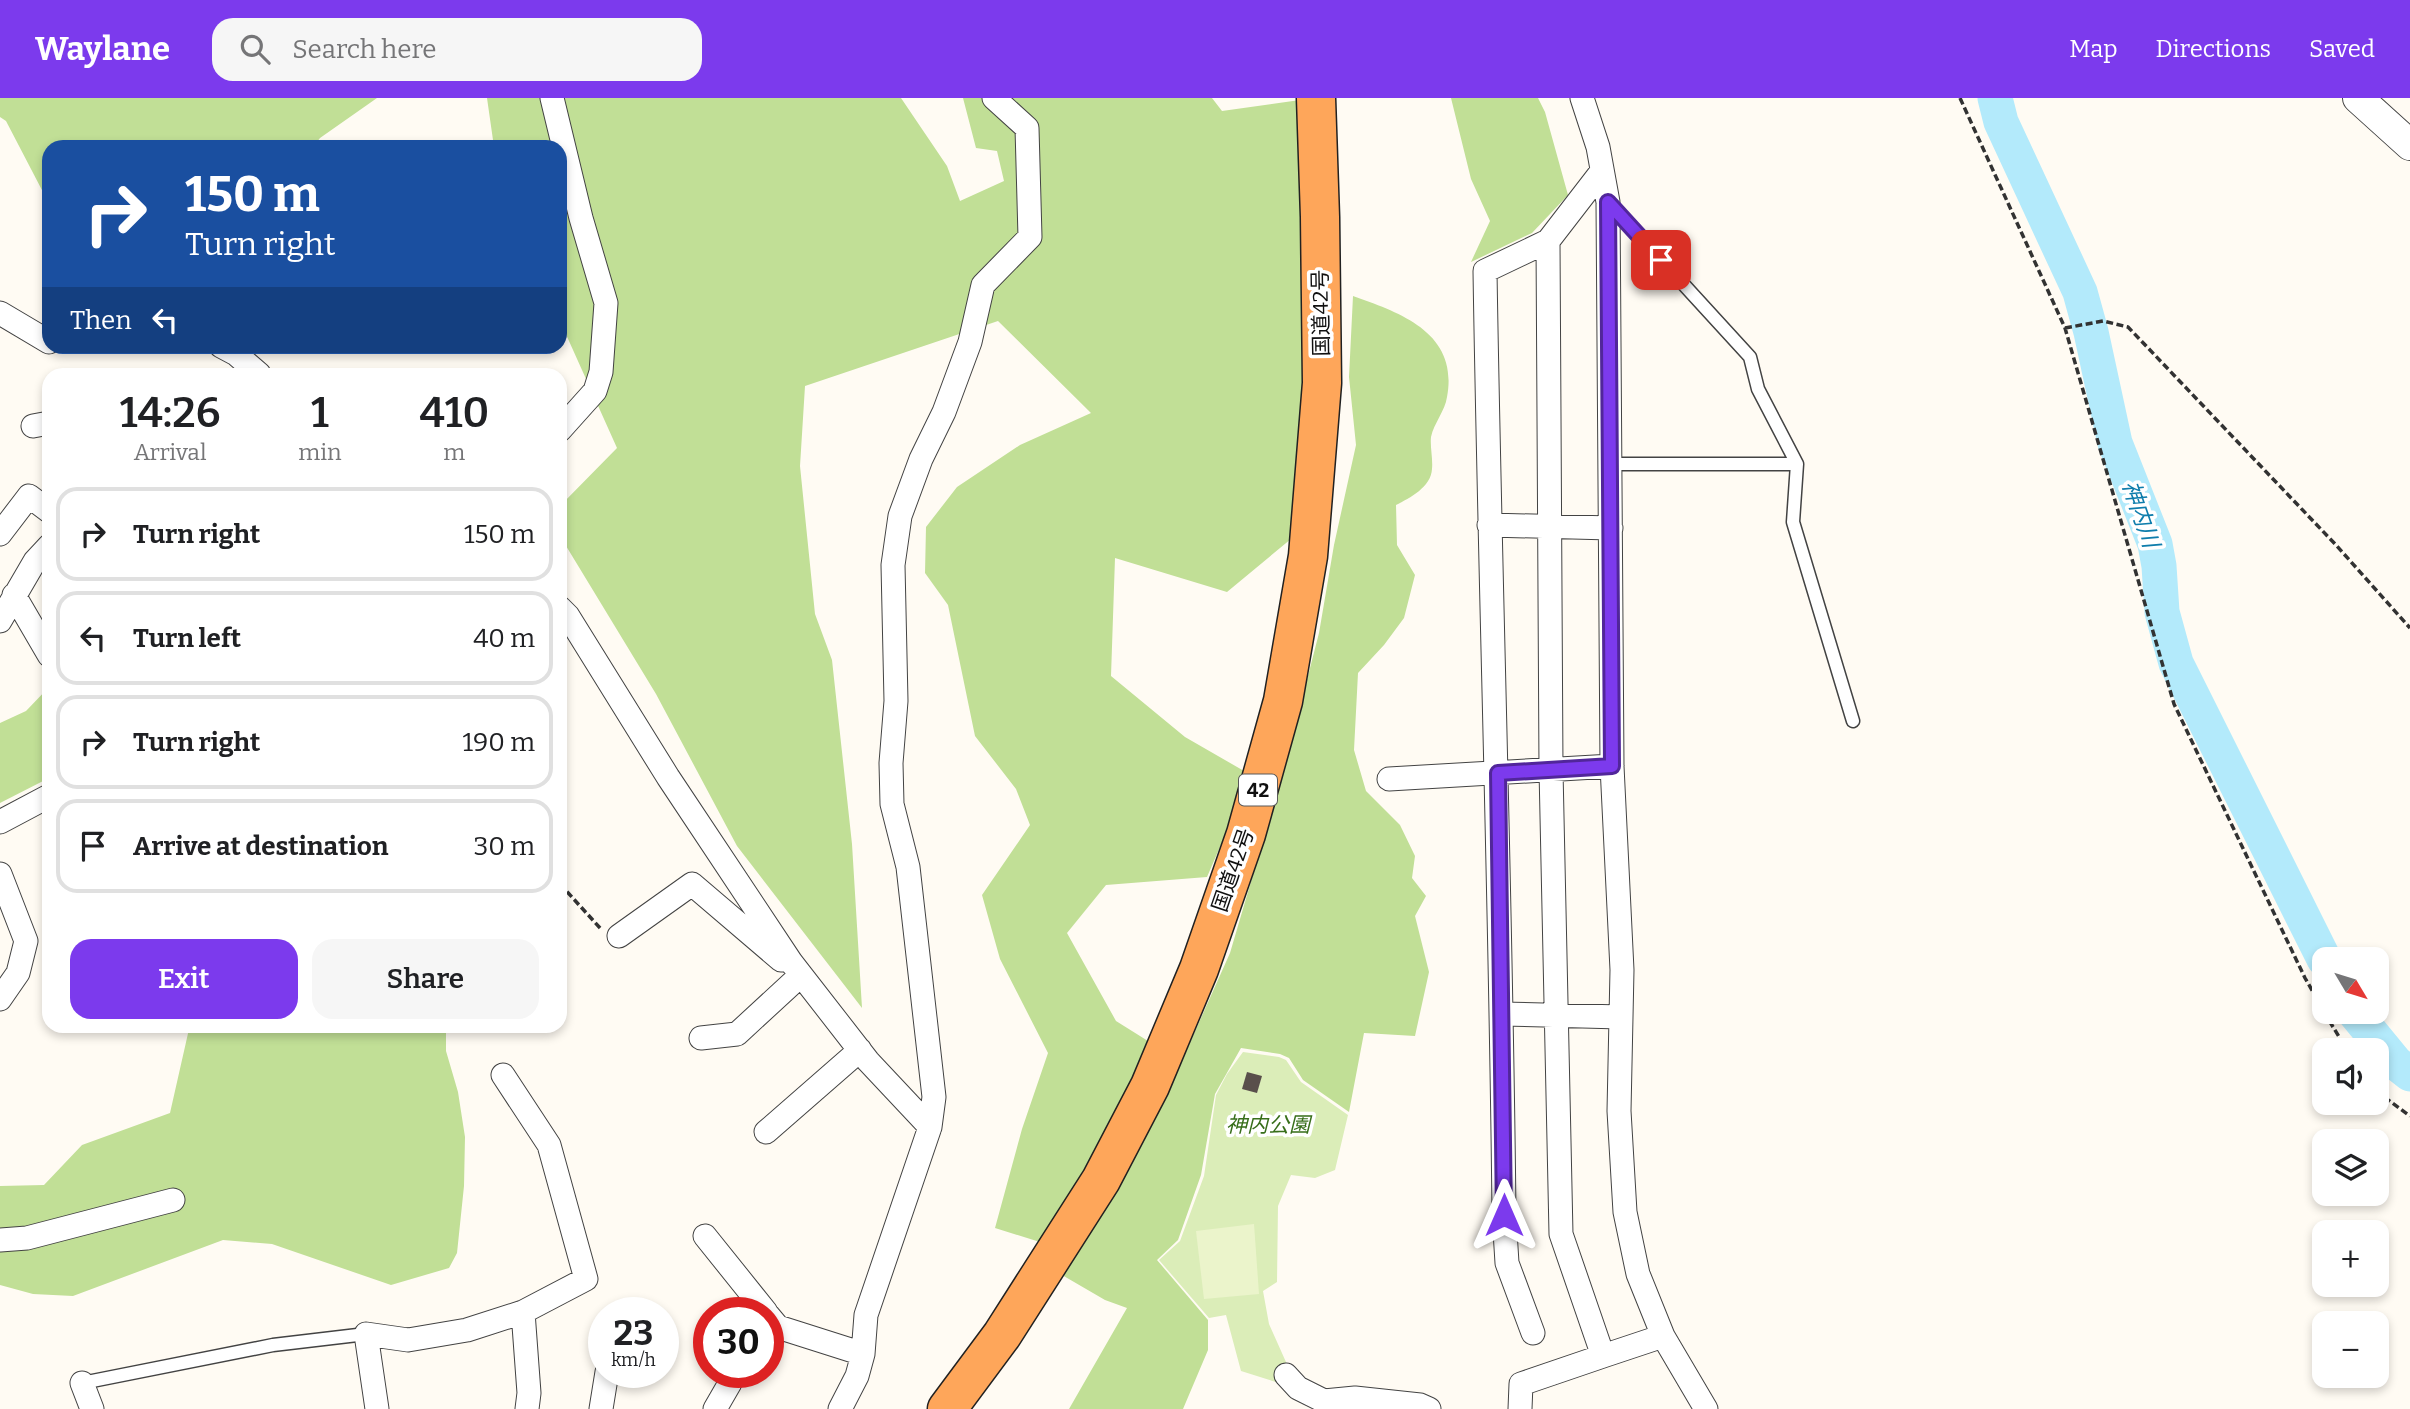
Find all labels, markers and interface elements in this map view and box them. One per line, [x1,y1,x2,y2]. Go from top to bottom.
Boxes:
search box [212,18,702,81]
text: Waylane [35,29,170,69]
icon: search [236,30,274,68]
text: Search here [292,34,437,65]
text: Map [2069,35,2118,63]
text: Directions [2156,35,2271,63]
text: Saved [2309,35,2375,63]
text: 150 m [185,165,320,224]
icon: right [70,168,161,259]
text: Turn right [185,225,336,263]
pin [1631,230,1691,290]
icon: arrive [1642,241,1680,279]
street label: 国道42号 [1307,269,1335,357]
icon: left [146,301,184,339]
text: Then [70,305,132,336]
text: 14:26 [120,388,220,438]
text: 1 [311,388,329,438]
text: 410 [419,388,489,438]
text: Arrival [134,438,207,466]
text: min [298,438,342,466]
text: m [443,438,465,466]
water label: 神内川 [2117,477,2166,554]
icon: right [74,515,112,553]
text: Turn right [133,519,260,550]
text: 150 m [464,519,535,550]
icon: left [74,619,112,657]
text: Turn left [133,623,241,654]
text: 40 m [473,623,535,654]
icon: right [74,723,112,761]
text: Turn right [133,727,260,758]
text: 190 m [463,727,535,758]
road number: 42 [1239,775,1277,806]
street label: 国道42号 [1207,825,1259,915]
icon: arrive [74,827,112,865]
text: Arrive at destination [133,831,388,862]
text: 30 m [474,831,535,862]
button: Exit [70,939,298,1019]
button: Share [312,939,539,1019]
north arrow [2312,947,2389,1024]
map controls [2312,947,2389,1388]
button: sound [2312,1038,2389,1115]
park label: 神内公園 [1226,1112,1313,1138]
button: layers [2312,1129,2389,1206]
position arrow [1467,1178,1541,1252]
button: + [2312,1220,2389,1297]
speed limit sign: 30 [693,1297,784,1388]
button: − [2312,1311,2389,1388]
text: 23 [614,1312,653,1354]
text: km/h [611,1349,656,1371]

